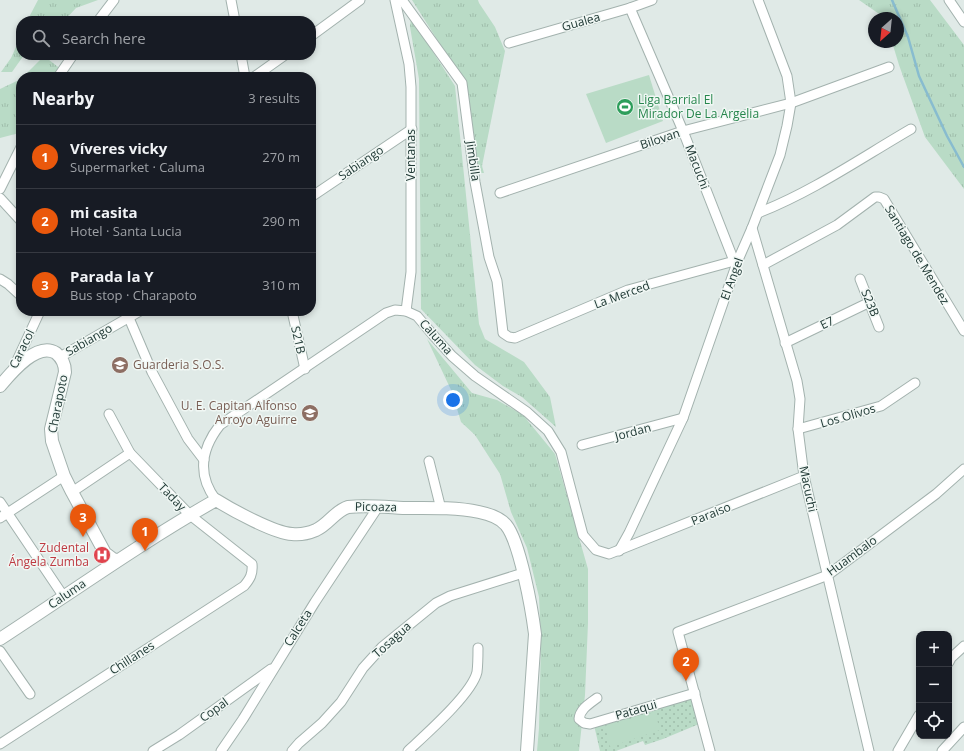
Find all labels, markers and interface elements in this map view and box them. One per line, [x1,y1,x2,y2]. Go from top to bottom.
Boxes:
street label: Gualea [560,8,602,35]
north arrow [868,12,904,48]
search box [16,16,316,60]
icon: search [30,27,52,49]
text: Search here [62,28,146,48]
text: Nearby [32,87,94,110]
text: 3 results [248,89,300,107]
place label: Liga Barrial El Mirador De La Argelia [638,91,759,122]
sports icon: Liga Barrial El Mirador De La Argelia [615,97,635,117]
street label: Bilovan [638,124,682,153]
street label: Ventanas [402,129,419,181]
text: Víveres vicky [70,138,167,158]
street label: Jimbilla [462,139,485,182]
street label: Sabiango [335,141,387,184]
street label: Macuchi [681,142,714,192]
text: 1 [41,148,49,166]
text: 270 m [262,148,300,166]
text: Supermarket · Caluma [70,158,205,176]
text: mi casita [70,202,138,222]
street label: Santiago de Mendez [881,202,954,308]
text: 2 [41,212,49,230]
text: 290 m [262,212,300,230]
text: Hotel · Santa Lucia [70,222,182,240]
street label: El Angel [716,255,747,302]
text: Parada la Y [70,266,154,286]
text: 3 [41,276,49,294]
text: 310 m [262,276,300,294]
street label: La Merced [592,277,652,312]
text: Bus stop · Charapoto [70,286,197,304]
street label: S23B [857,287,884,319]
street label: E7 [817,312,837,333]
street label: Caluma [416,315,457,358]
street label: Sabiango [62,319,115,360]
street label: S21B [287,324,310,356]
street label: Caracol [5,326,38,371]
school or university icon: Guarderia S.O.S. [110,355,130,375]
place label: Guarderia S.O.S. [133,356,224,373]
street label: Charapoto [44,373,72,435]
your location [443,390,463,410]
place label: U. E. Capitan Alfonso Arroyo Aguirre [181,397,297,428]
street label: Los Olivos [818,399,878,431]
school or university icon: U. E. Capitan Alfonso Arroyo Aguirre [300,403,320,423]
street label: Jordan [612,419,653,445]
street label: Macuchi [795,464,822,514]
street label: Taday [155,479,191,515]
street label: Picoaza [355,498,397,515]
street label: Paraiso [688,498,733,529]
pin: 3 [70,504,96,537]
pin: 1 [132,518,158,551]
street label: Huambalo [823,532,880,580]
place label: Zudental Ángela Zumba [9,539,89,570]
hospital icon: Zudental Ángela Zumba [92,545,112,565]
street label: Caluma [44,575,89,612]
street label: Calceta [280,606,316,649]
street label: Tosagua [369,618,415,662]
map controls [916,631,952,739]
button: + [916,631,952,667]
street label: Chillanes [106,637,158,678]
pin: 2 [673,648,699,681]
button: − [916,667,952,703]
street label: Copal [196,693,232,726]
street label: Pataqui [613,695,659,724]
button: locate [916,703,952,739]

